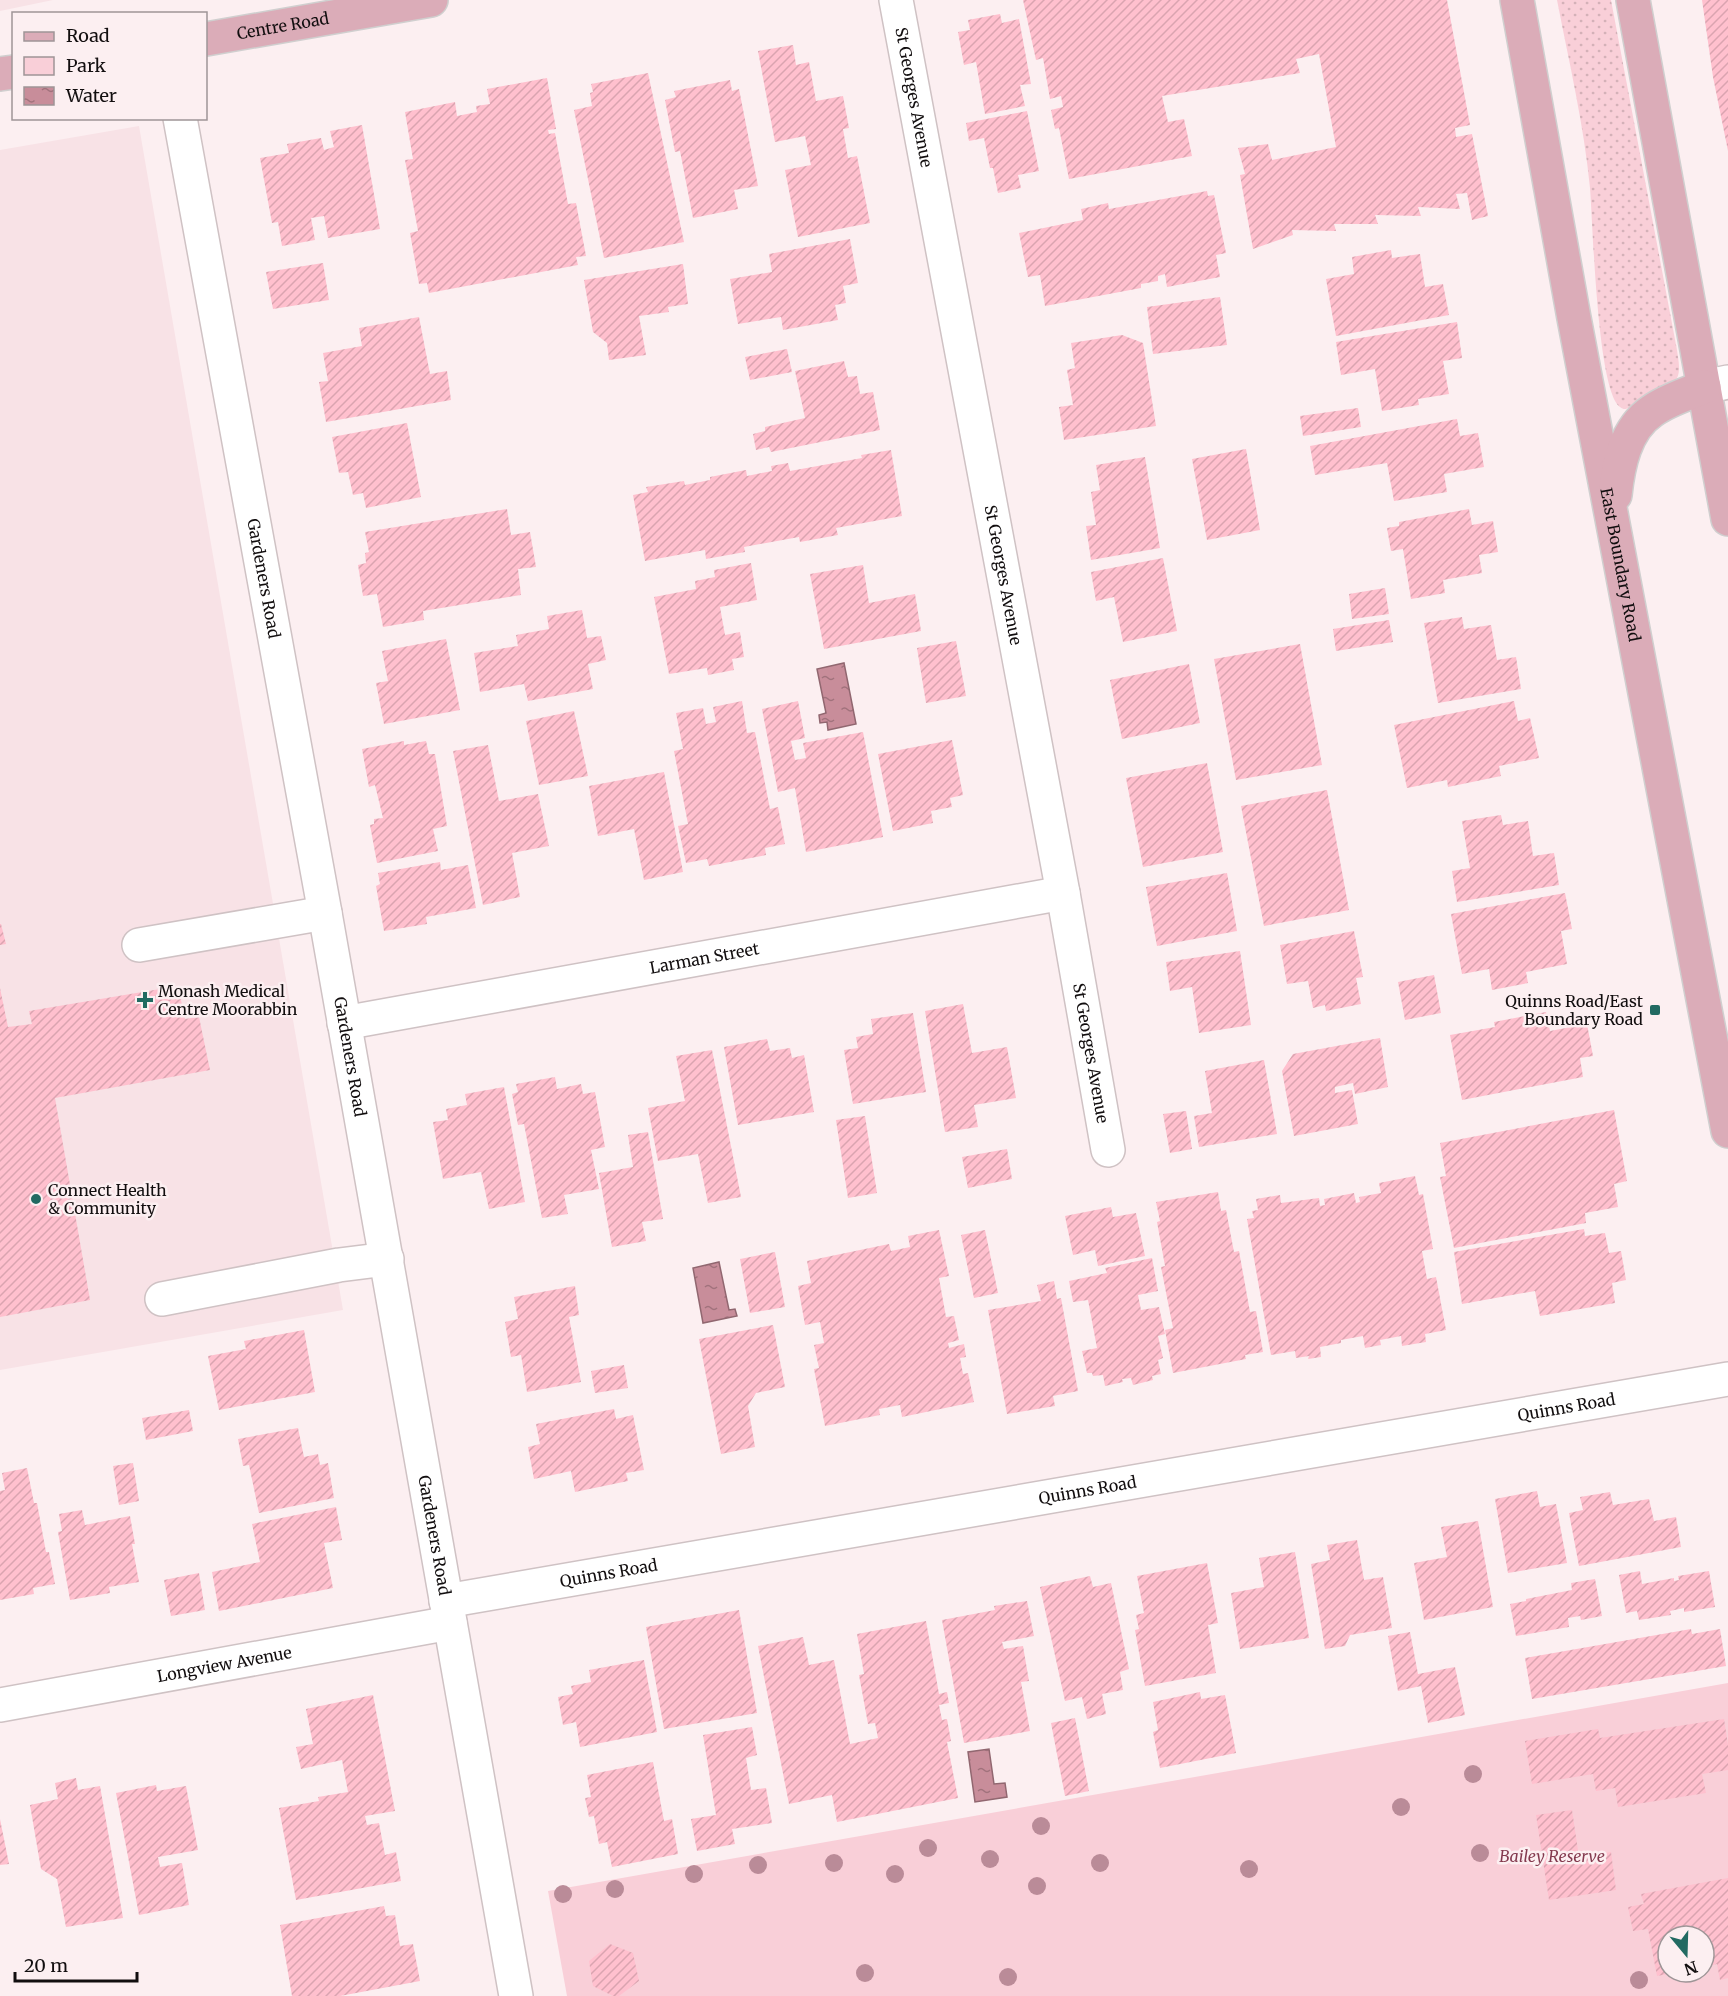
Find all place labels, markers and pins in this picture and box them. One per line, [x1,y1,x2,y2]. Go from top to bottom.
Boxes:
place label: Monash Medical Centre Moorabbin [158,981,298,1019]
marker: Monash Medical Centre Moorabbin [136,991,154,1009]
place label: Quinns Road/East Boundary Road [1505,991,1644,1029]
marker: Quinns Road/East Boundary Road [1648,1003,1662,1017]
place label: Connect Health & Community [48,1180,167,1218]
marker: Connect Health & Community [29,1192,43,1206]

